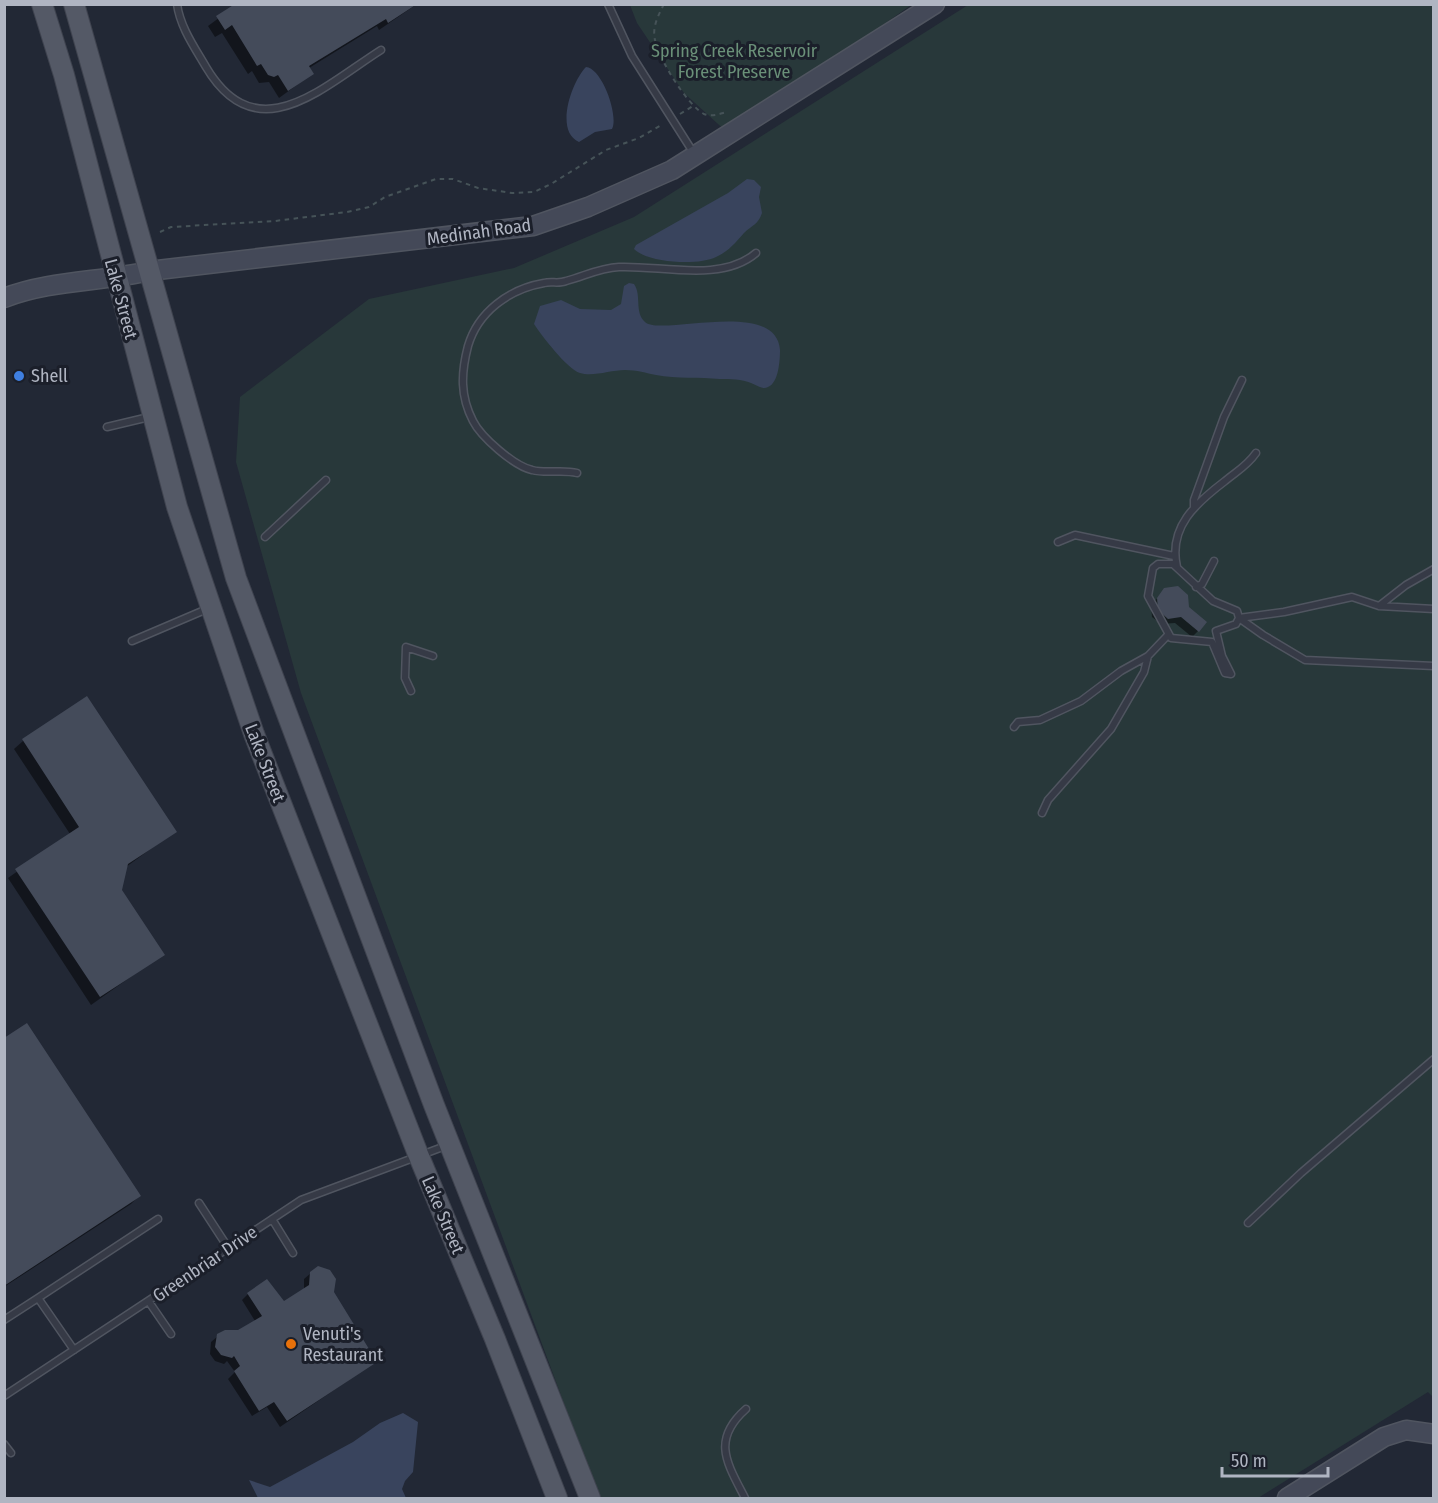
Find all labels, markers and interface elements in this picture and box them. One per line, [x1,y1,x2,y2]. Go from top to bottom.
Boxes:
park label: Spring Creek Reservoir Forest Preserve [651,40,818,83]
street label: Medinah Road [425,214,533,250]
street label: Lake Street [100,256,142,342]
place label: Shell [31,365,68,387]
marker: Shell [12,369,26,383]
street label: Lake Street [240,721,290,805]
street label: Lake Street [417,1173,469,1257]
street label: Greenbriar Drive [149,1221,261,1307]
place label: Venuti's Restaurant [303,1323,383,1366]
marker: Venuti's Restaurant [284,1337,298,1351]
scale bar [1222,1440,1328,1478]
text: 50 m [1231,1450,1267,1472]

